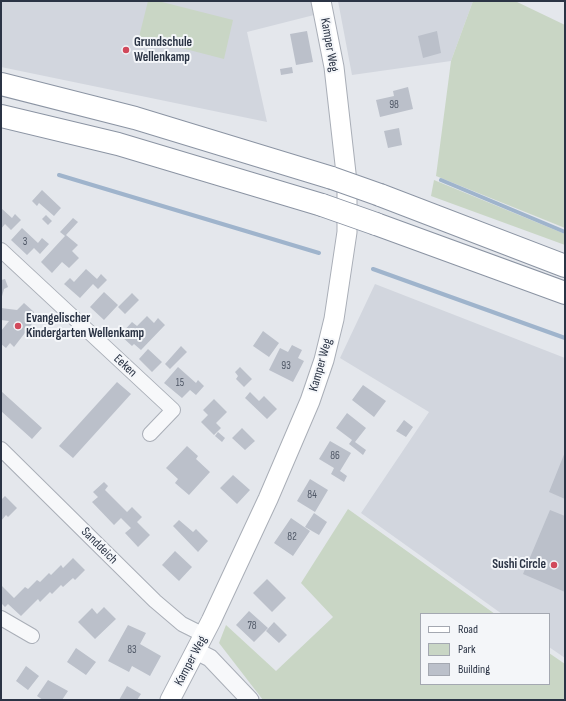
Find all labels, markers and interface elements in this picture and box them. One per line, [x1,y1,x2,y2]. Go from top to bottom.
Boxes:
street label: Kamper Weg [317,17,341,73]
place label: Grundschule Wellenkamp [134,35,192,66]
marker: Grundschule Wellenkamp [121,45,131,55]
house number: 98 [389,98,399,112]
house number: 3 [23,235,27,249]
place label: Evangelischer Kindergarten Wellenkamp [26,311,144,342]
marker: Evangelischer Kindergarten Wellenkamp [13,321,23,331]
street label: Kamper Weg [306,337,336,393]
street label: Eeken [110,351,140,381]
house number: 93 [281,359,291,373]
house number: 15 [176,376,184,390]
house number: 86 [330,449,340,463]
house number: 84 [307,488,317,502]
street label: Sanddeich [77,524,121,568]
house number: 82 [287,530,297,544]
place label: Sushi Circle [492,557,546,573]
marker: Sushi Circle [549,560,559,570]
legend [420,613,550,685]
house number: 78 [247,619,257,633]
text: Road [458,622,478,637]
street label: Kamper Weg [171,633,211,689]
text: Park [458,642,476,657]
house number: 83 [127,643,137,657]
text: Building [458,662,490,677]

